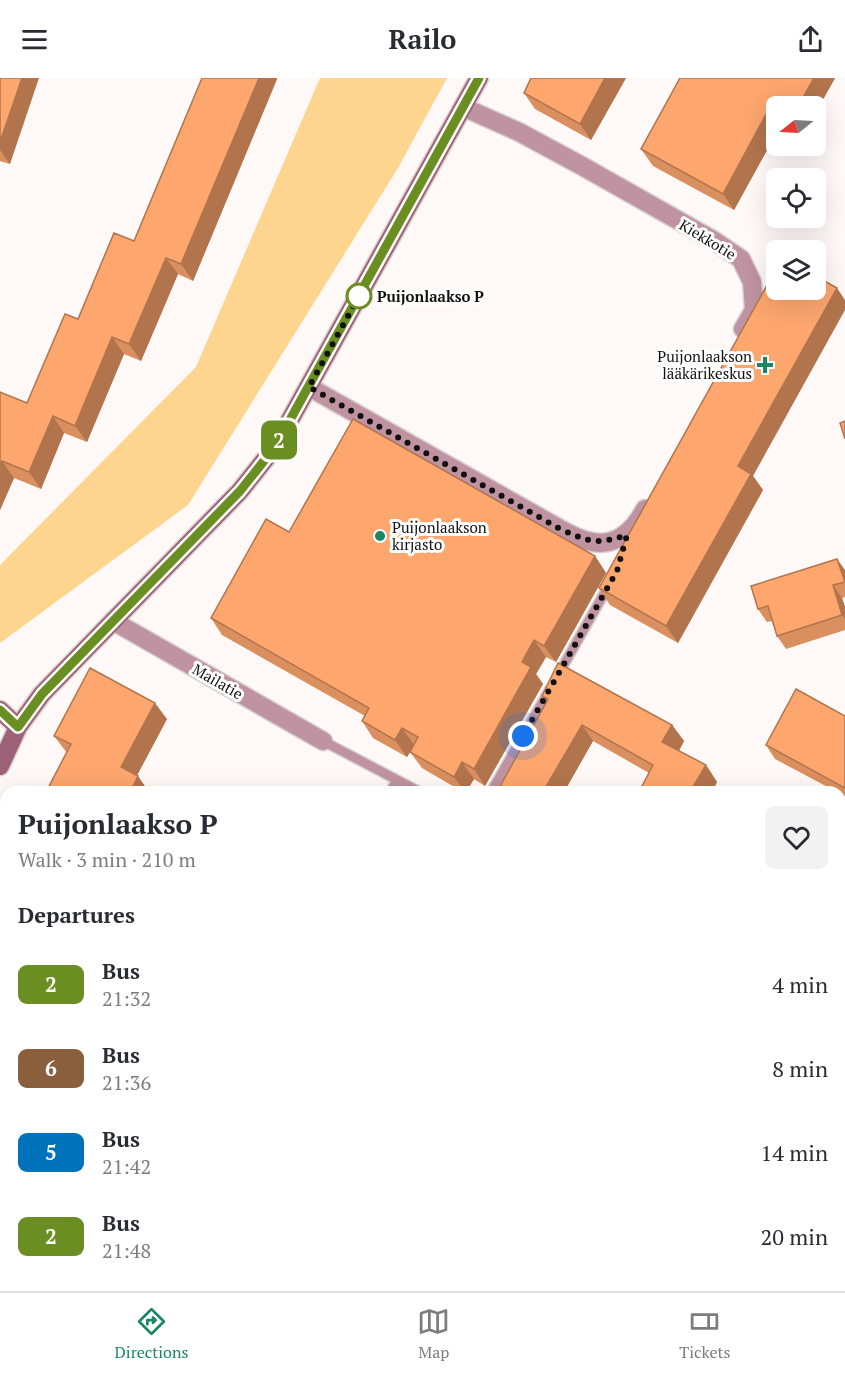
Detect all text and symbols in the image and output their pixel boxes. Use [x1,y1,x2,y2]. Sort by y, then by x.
text: Railo [389,21,456,57]
icon: menu [18,23,51,56]
icon: share [794,23,827,56]
north arrow [766,96,826,156]
map controls [766,96,826,300]
button: locate [766,168,826,228]
street label: Kiekkotie [676,214,740,264]
button: layers [766,240,826,300]
marker: Puijonlaakso P [346,283,372,309]
place label: Puijonlaakso P [377,286,484,306]
place label: Puijonlaakson lääkärikeskus [657,346,752,383]
marker: Puijonlaakson lääkärikeskus [756,356,774,374]
line badge: 2 [260,420,298,460]
text: 2 [273,426,285,454]
place label: Puijonlaakson kirjasto [392,517,487,554]
marker: Puijonlaakson kirjasto [373,529,387,543]
street label: Mailatie [189,659,247,703]
your location [508,721,538,751]
text: Puijonlaakso P [18,805,218,842]
button: heart [765,806,828,869]
text: Walk · 3 min · 210 m [18,846,196,873]
text: Departures [18,900,135,929]
text: Bus [102,956,140,985]
text: 2 [45,970,57,998]
text: 4 min [772,970,828,999]
text: 21:32 [102,985,151,1012]
text: Bus [102,1040,140,1069]
text: 6 [45,1054,57,1082]
text: 8 min [772,1054,828,1083]
text: 21:36 [102,1069,151,1096]
text: Bus [102,1124,140,1153]
text: 5 [45,1138,57,1166]
text: 14 min [761,1138,828,1167]
text: 21:42 [102,1153,151,1180]
text: Bus [102,1208,140,1237]
text: 2 [45,1222,57,1250]
text: 20 min [761,1222,828,1251]
text: 21:48 [102,1237,151,1264]
tab: Directions [115,1305,188,1363]
tab: Map [417,1305,450,1363]
tab: Tickets [679,1305,730,1363]

